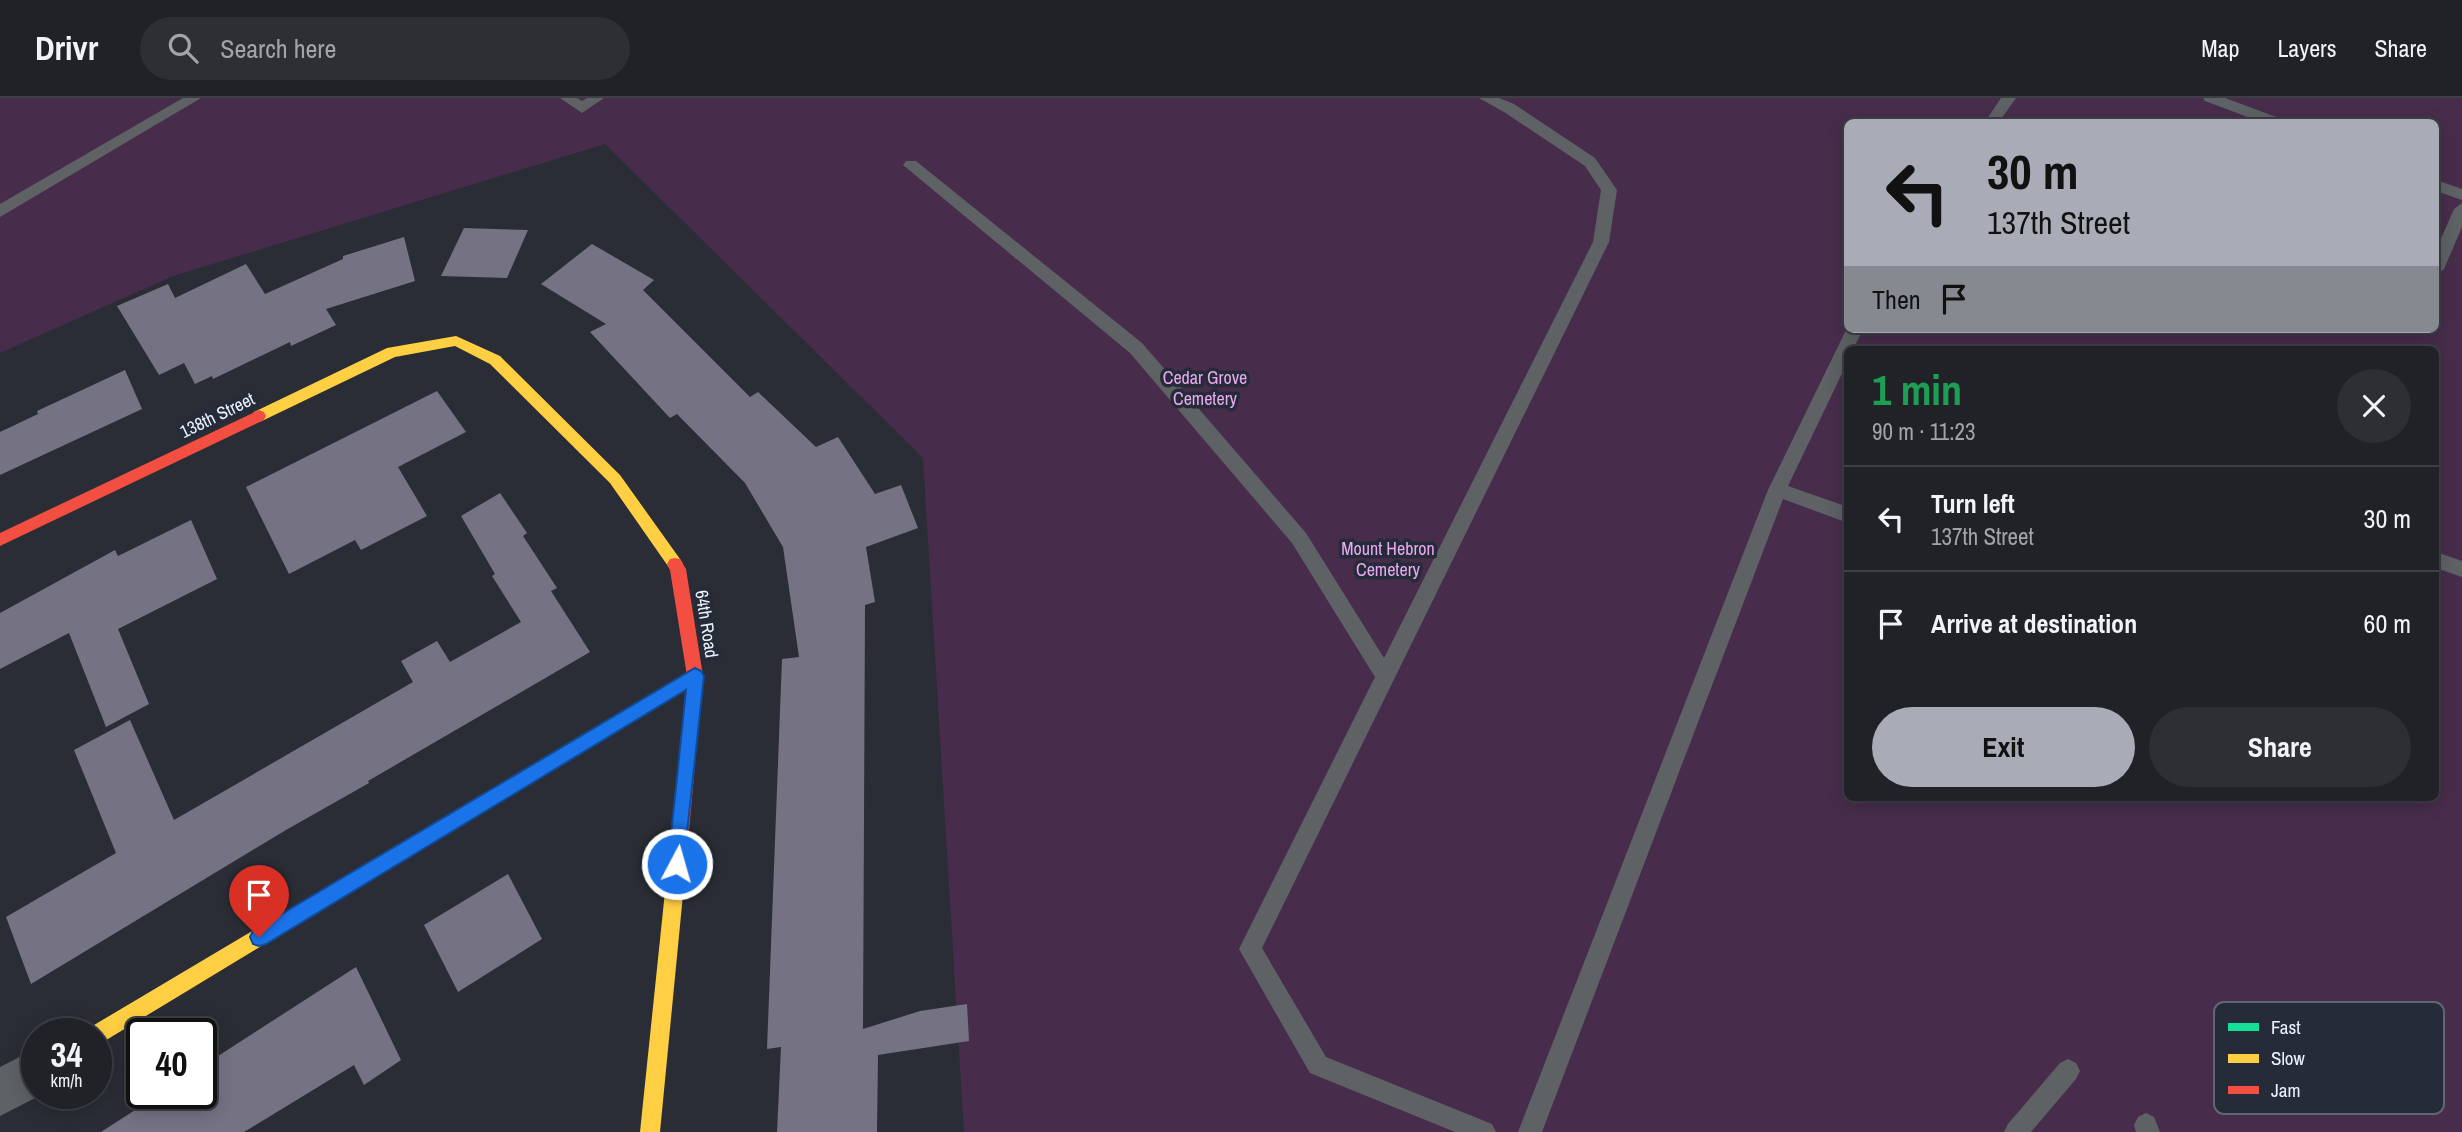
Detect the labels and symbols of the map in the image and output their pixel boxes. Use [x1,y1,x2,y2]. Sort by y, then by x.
park label: Cedar Grove Cemetery [1163,365,1247,411]
street label: 138th Street [175,386,259,444]
park label: Mount Hebron Cemetery [1341,536,1435,582]
street label: 64th Road [689,588,725,660]
position arrow [640,827,714,901]
pin [229,865,289,937]
legend [2214,1002,2444,1114]
text: Fast [2271,1014,2301,1040]
speed limit sign: 40 [126,1018,217,1109]
text: Slow [2271,1045,2306,1071]
text: Jam [2271,1077,2300,1103]

